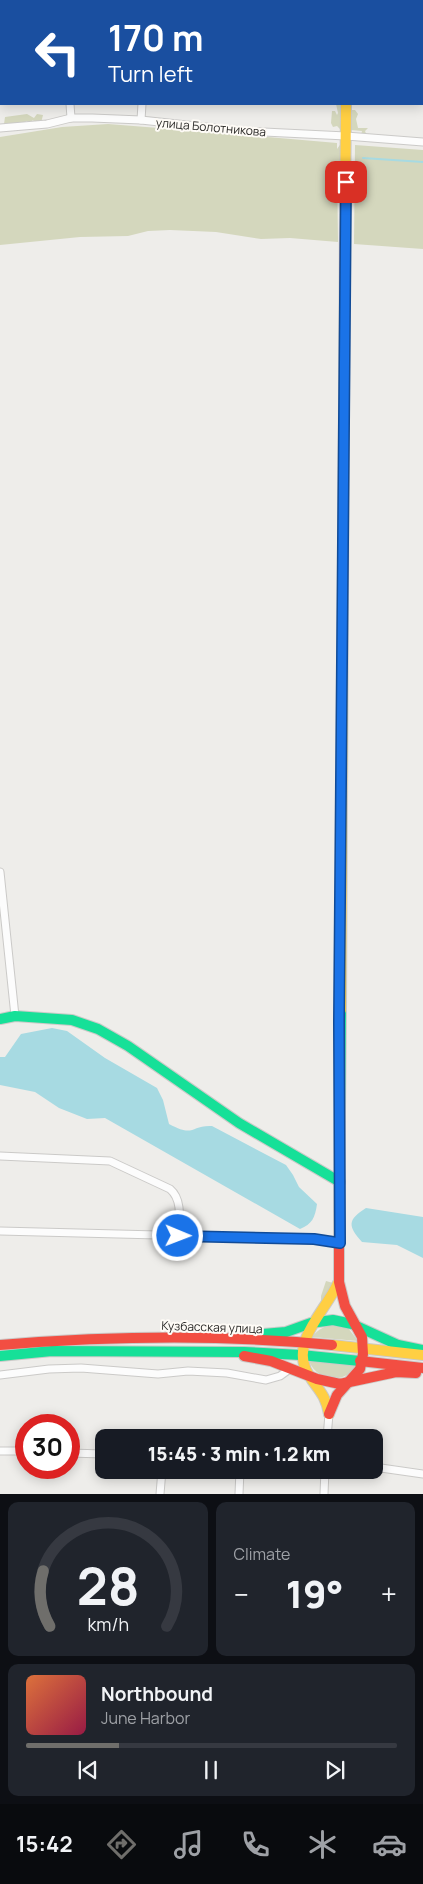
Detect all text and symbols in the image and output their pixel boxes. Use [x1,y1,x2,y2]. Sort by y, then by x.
text: 170 m [108,14,204,62]
icon: left [25,20,90,85]
text: Turn left [108,59,193,89]
street label: улица Болотникова [155,114,267,140]
pin [325,161,367,203]
icon: arrive [332,168,360,196]
position arrow [151,1209,203,1261]
street label: Кузбасская улица [161,1317,263,1337]
speed limit sign: 30 [15,1414,80,1479]
text: 15:45 · 3 min · 1.2 km [148,1441,330,1467]
text: Climate [234,1543,290,1565]
text: 28 [76,1550,139,1621]
text: 19° [286,1567,344,1619]
text: − [234,1575,249,1613]
text: + [381,1575,397,1613]
text: km/h [87,1612,129,1636]
text: Northbound [101,1681,213,1707]
text: June Harbor [101,1707,190,1729]
icon: previous [74,1756,102,1784]
icon: pause [197,1756,225,1784]
icon: next [321,1756,349,1784]
icon: directions [104,1827,139,1862]
icon: music [171,1827,206,1862]
icon: phone [238,1827,273,1862]
icon: climate [305,1827,340,1862]
icon: car [372,1827,407,1862]
text: 15:42 [16,1829,73,1859]

